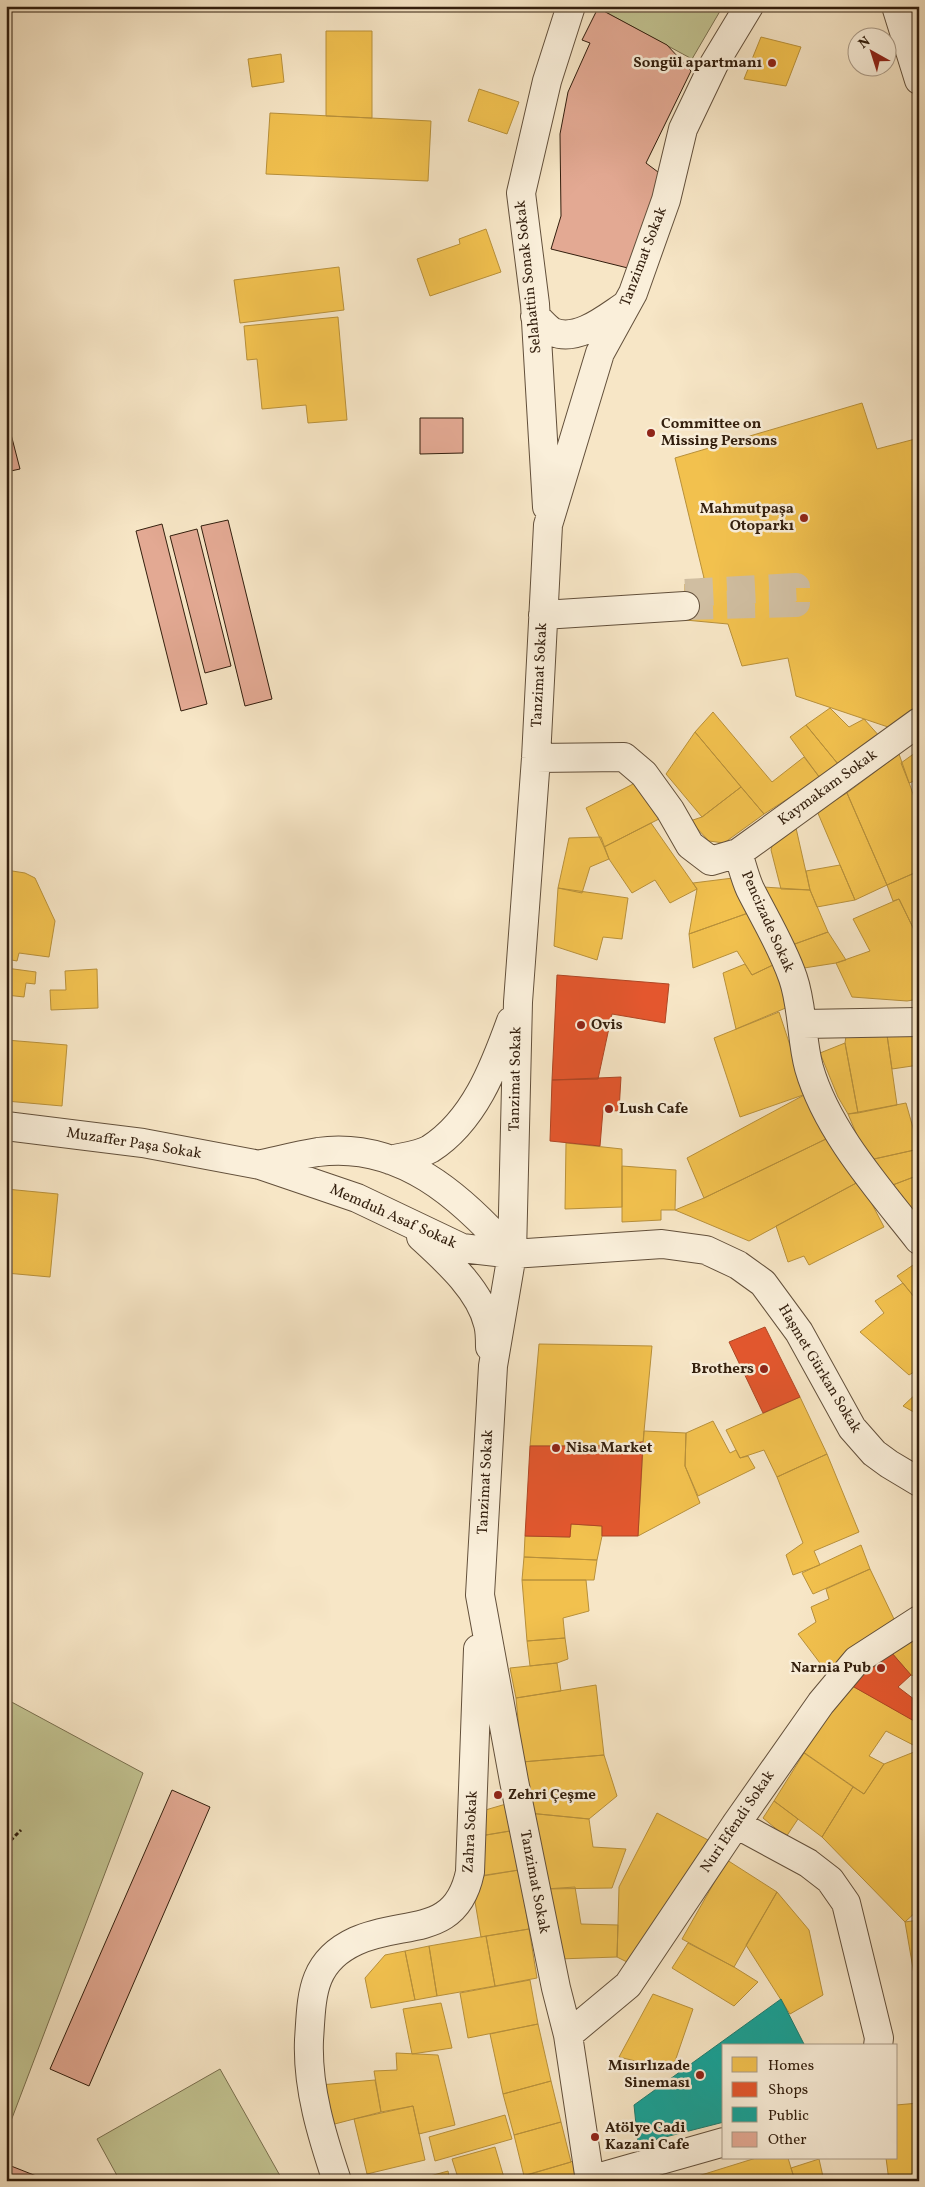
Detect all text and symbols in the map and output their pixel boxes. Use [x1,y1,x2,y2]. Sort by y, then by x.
north arrow [848,28,898,78]
text: N [855,32,875,54]
place label: Songül apartmanı [633,53,762,74]
marker: Songül apartmanı [766,57,778,69]
street label: Selahattin Sonak Sokak [510,199,548,355]
street label: Tanzimat Sokak [615,204,673,310]
place label: Committee on Missing Persons [661,414,777,452]
marker: Committee on Missing Persons [645,427,657,439]
place label: Mahmutpaşa Otoparkı [700,499,794,537]
marker: Mahmutpaşa Otoparkı [798,512,810,524]
street label: Tanzimat Sokak [527,622,553,728]
street label: Kaymakam Sokak [774,745,882,831]
street label: Pencizade Sokak [735,868,799,976]
place label: Ovis [591,1015,623,1036]
marker: Ovis [575,1019,587,1031]
street label: Tanzimat Sokak [505,1026,527,1132]
place label: Lush Cafe [619,1099,689,1120]
marker: Lush Cafe [603,1103,615,1115]
street label: Muzaffer Paşa Sokak [65,1123,203,1165]
street label: Memduh Asaf Sokak [326,1180,460,1254]
street label: Haşmet Gürkan Sokak [772,1301,866,1437]
place label: Brothers [691,1359,754,1380]
marker: Brothers [758,1363,770,1375]
street label: Tanzimat Sokak [473,1429,499,1535]
place label: Nisa Market [566,1438,653,1459]
marker: Nisa Market [550,1442,562,1454]
place label: Narnia Pub [791,1658,871,1679]
marker: Narnia Pub [875,1662,887,1674]
street label: Nuri Efendi Sokak [696,1767,780,1877]
place label: Zehri Çeşme [508,1785,596,1806]
marker: Zehri Çeşme [492,1789,504,1801]
street label: Zahra Sokak [458,1790,484,1874]
street label: Tanzimat Sokak [514,1828,554,1936]
legend [722,2044,898,2160]
place label: Mısırlızade Sineması [608,2056,690,2094]
text: Homes [768,2056,814,2077]
marker: Mısırlızade Sineması [694,2069,706,2081]
text: Shops [768,2080,808,2101]
text: Public [768,2106,809,2127]
place label: Atölye Cadi Kazani Cafe [605,2118,690,2156]
text: Other [768,2130,807,2151]
marker: Atölye Cadi Kazani Cafe [589,2131,601,2143]

